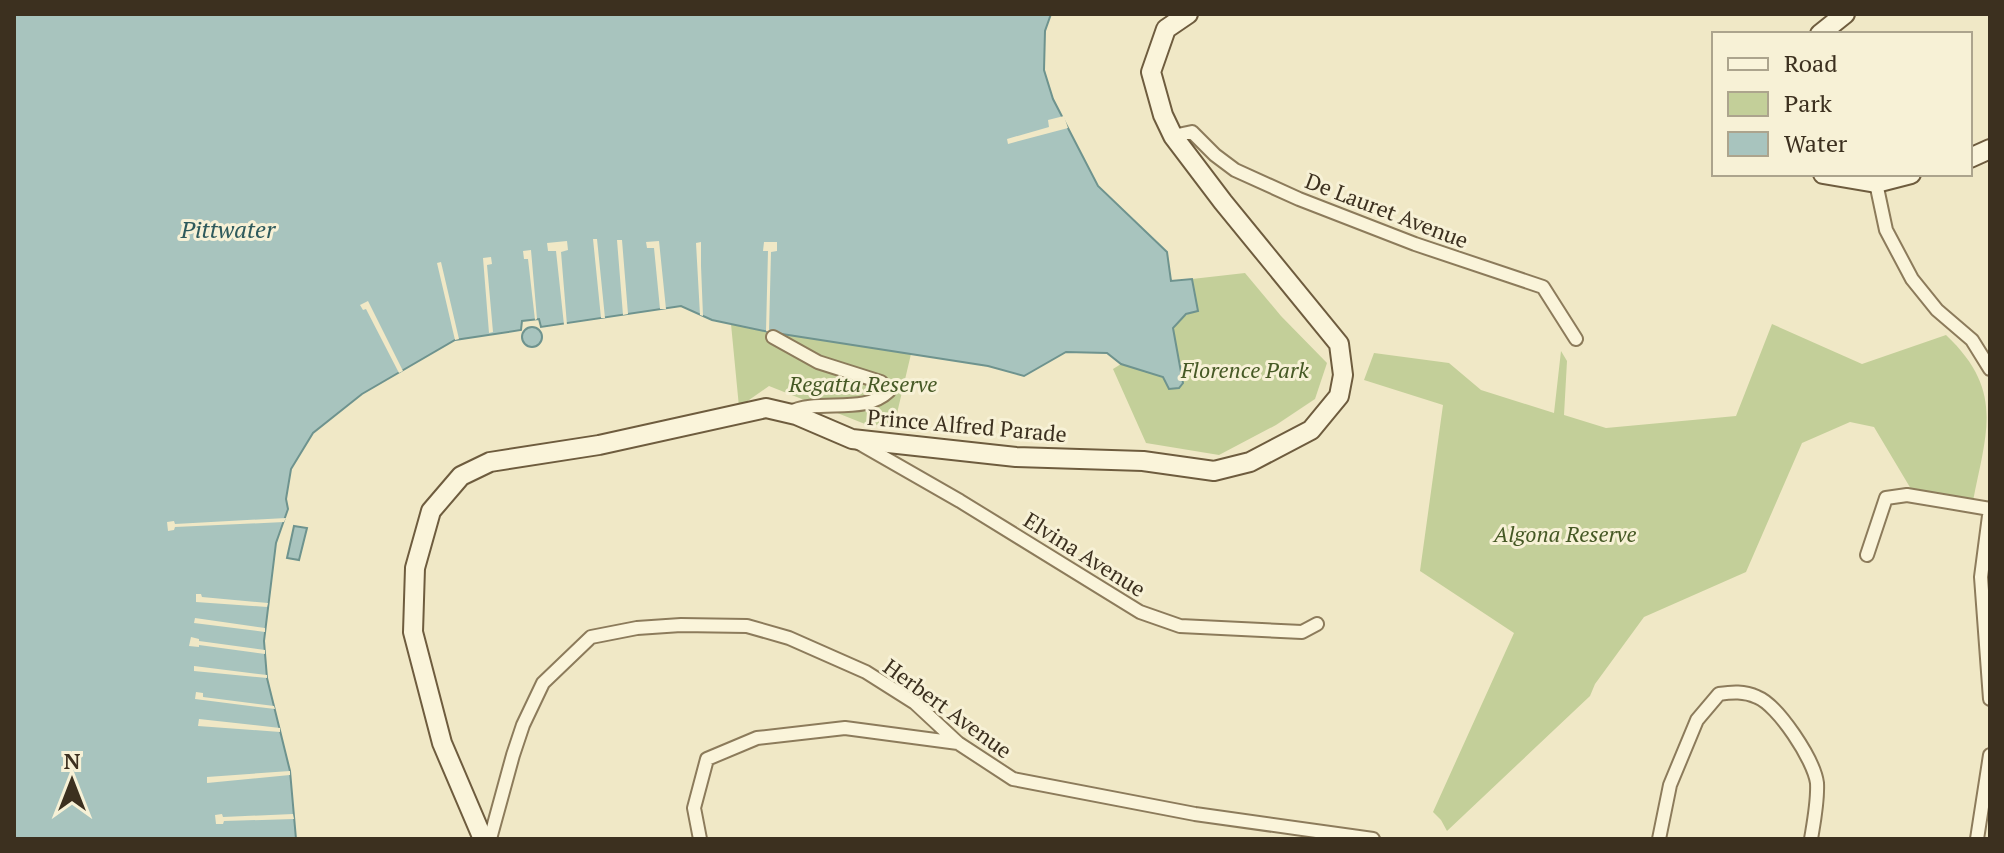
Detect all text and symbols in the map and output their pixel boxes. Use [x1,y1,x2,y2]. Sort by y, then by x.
legend [1712,32,1972,176]
text: Road [1784,47,1838,79]
text: Park [1784,87,1833,119]
text: Water [1784,127,1848,159]
street label: De Lauret Avenue [1301,166,1473,254]
water label: Pittwater [180,213,277,245]
park label: Florence Park [1180,355,1309,384]
park label: Regatta Reserve [788,369,937,398]
street label: Prince Alfred Parade [866,402,1068,448]
street label: Elvina Avenue [1019,505,1151,603]
park label: Algona Reserve [1492,519,1636,548]
street label: Herbert Avenue [878,652,1018,764]
north arrow [32,741,112,821]
text: N [64,746,81,775]

